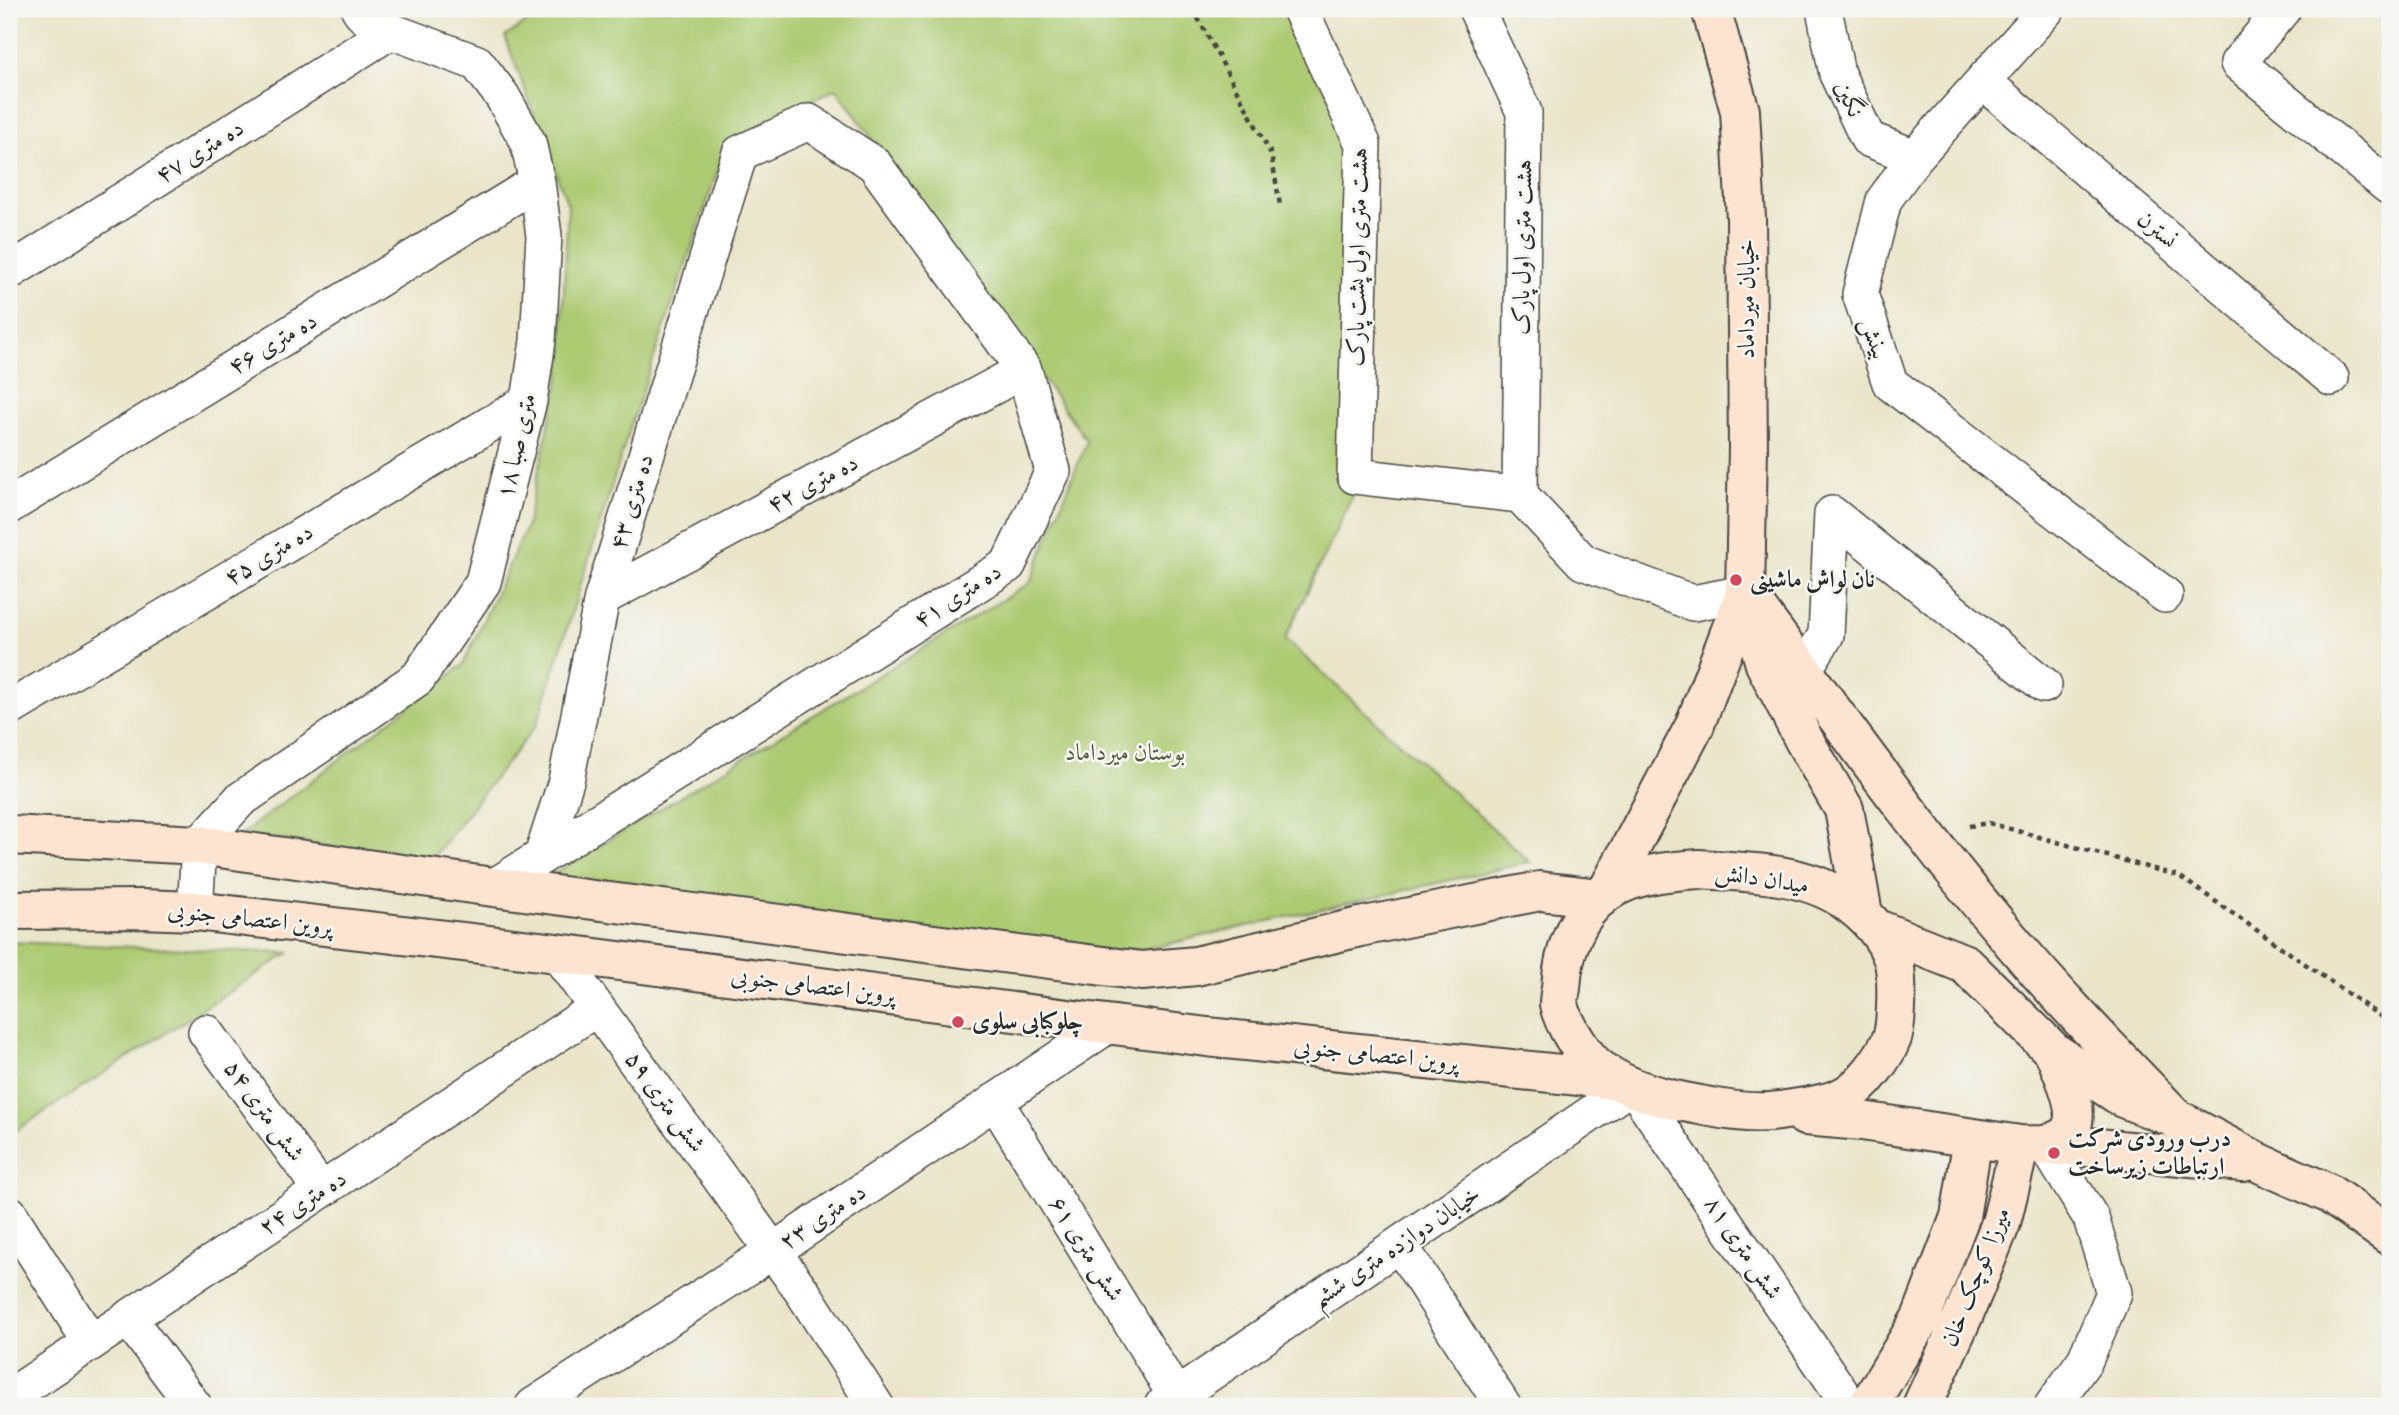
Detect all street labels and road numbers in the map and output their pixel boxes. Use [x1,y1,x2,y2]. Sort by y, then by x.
street label: نگین [1828,76,1871,122]
street label: ده متری ۴۷ [150,113,250,191]
street label: هشت متری اول پشت پارک [1341,147,1376,367]
street label: هشت متری اول پارک [1506,159,1541,335]
street label: نسترن [2131,204,2183,256]
street label: خیابان میرداماد [1732,239,1762,359]
street label: ده متری ۴۶ [223,306,323,382]
street label: بینش [1853,313,1895,363]
street label: متری صبا ۱۸ [490,391,544,501]
street label: ده متری ۴۲ [762,448,864,520]
street label: ده متری ۴۳ [603,451,661,553]
street label: ده متری ۴۵ [219,517,319,593]
street label: ده متری ۴۱ [909,557,1007,635]
street label: میدان دانش [1713,857,1811,901]
street label: پروین اعتصامی جنوبی [166,895,337,944]
street label: پروین اعتصامی جنوبی [729,961,900,1012]
street label: پروین اعتصامی جنوبی [1292,1031,1463,1080]
street label: شش متری ۵۹ [618,1045,712,1159]
street label: شش متری ۵۴ [217,1054,311,1168]
street label: ده متری ۲۴ [254,1164,352,1242]
street label: ده متری ۲۳ [774,1177,872,1257]
street label: خیابان دوازده متری ششم [1306,1179,1491,1321]
street label: شش متری ۶۱ [1042,1191,1130,1307]
street label: شش متری ۸۱ [1697,1191,1789,1305]
street label: میرزا کوچک خان [1934,1203,2018,1351]

